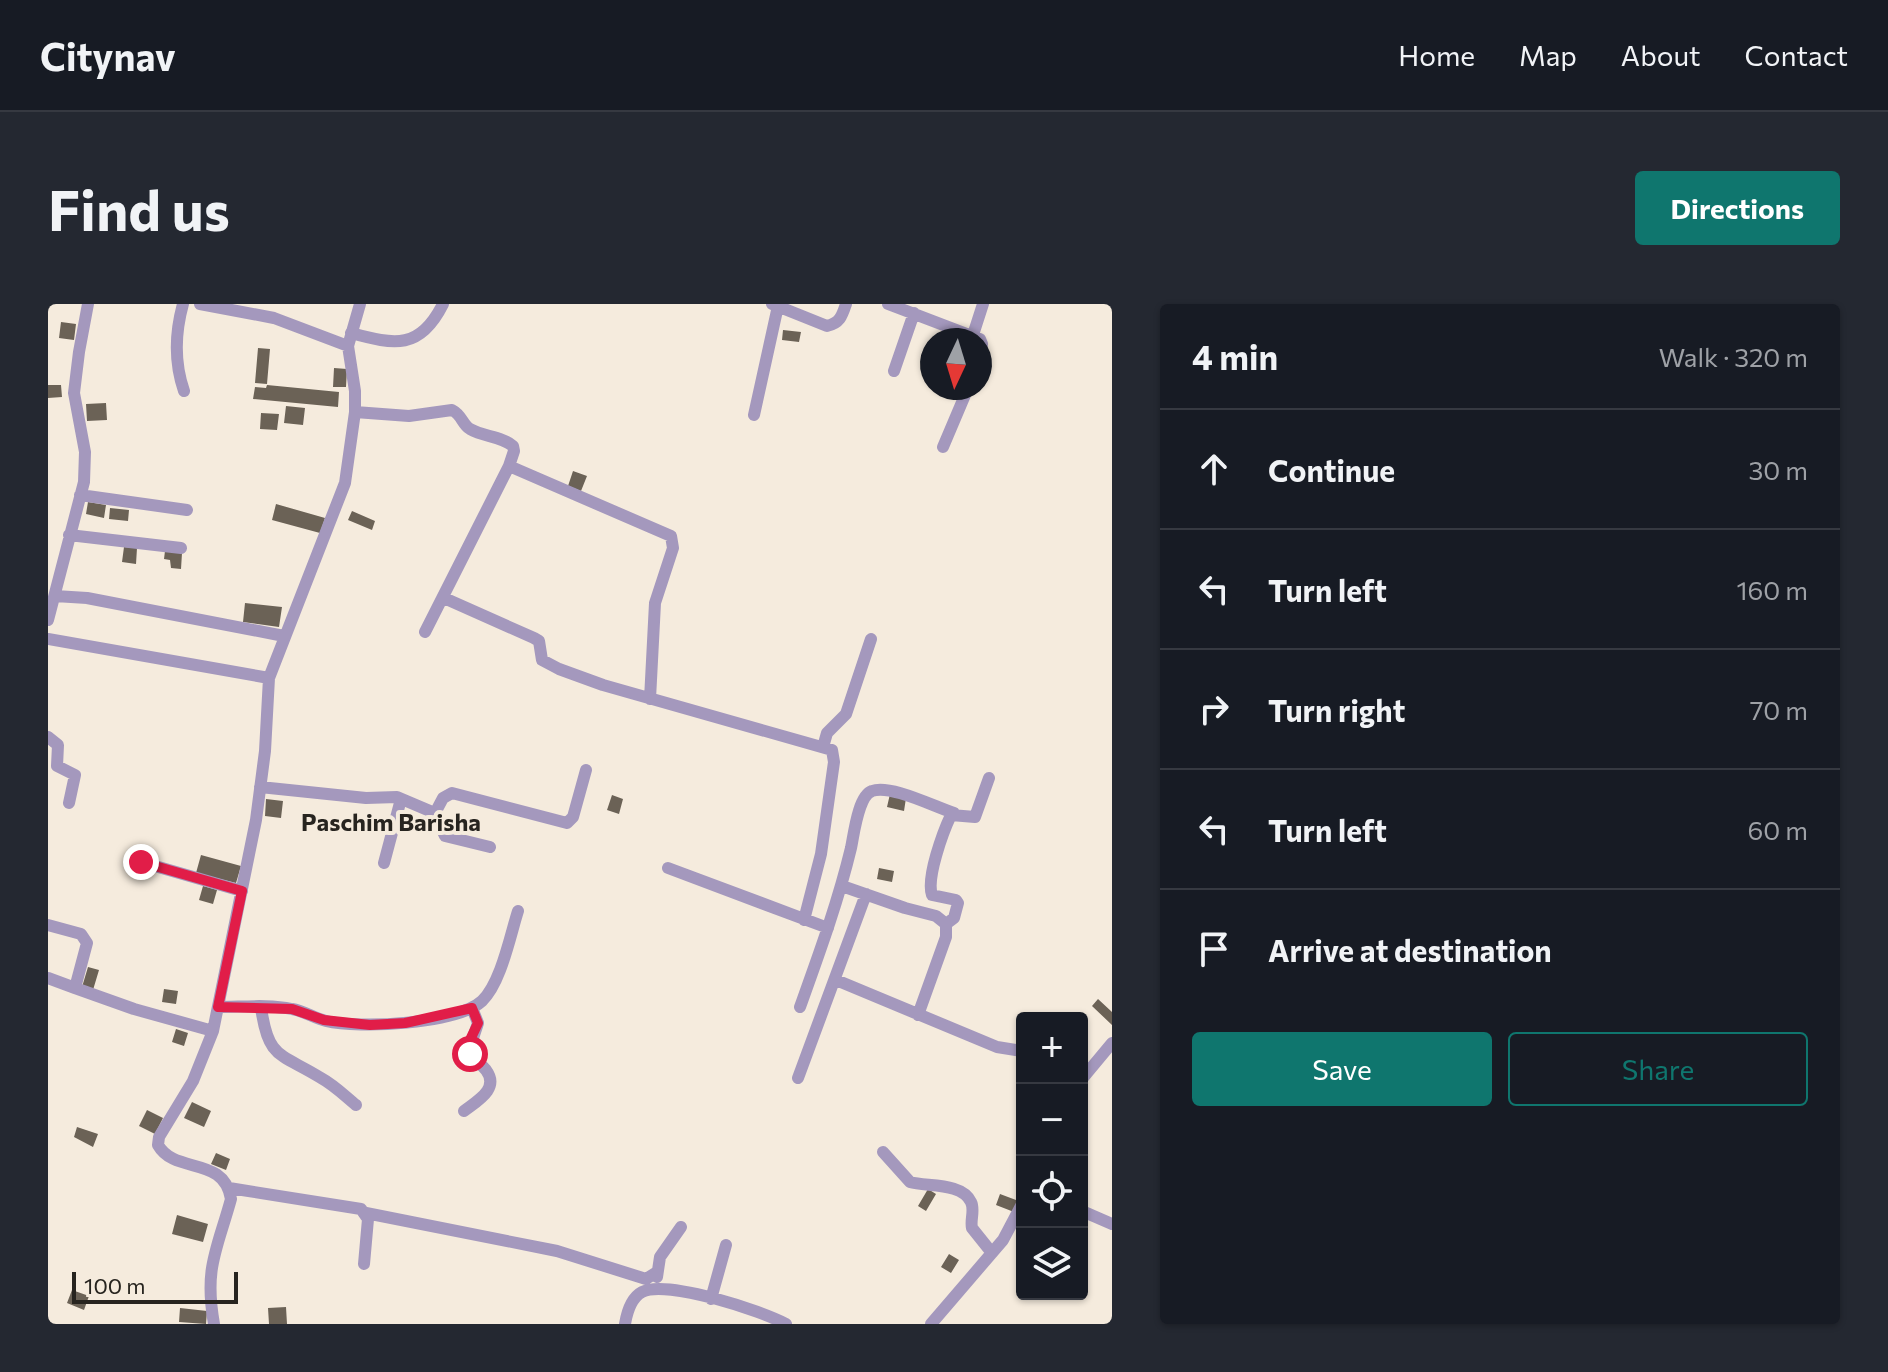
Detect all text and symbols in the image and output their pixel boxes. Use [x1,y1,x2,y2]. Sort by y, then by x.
text: Citynav [40,32,176,79]
text: Home [1398,38,1475,72]
text: Map [1519,38,1577,72]
text: About [1621,38,1701,72]
text: Contact [1745,38,1848,72]
button: Directions [1635,171,1840,245]
text: Find us [48,174,230,243]
north arrow [920,328,992,400]
text: 4 min [1192,335,1278,377]
text: Walk · 320 m [1659,341,1808,372]
icon: ahead [1192,447,1236,491]
text: Continue [1268,451,1395,488]
text: 30 m [1749,454,1808,485]
icon: left [1192,567,1236,611]
text: Turn left [1268,571,1387,608]
text: 160 m [1736,574,1808,605]
icon: right [1192,687,1236,731]
text: Turn right [1268,691,1405,728]
text: 70 m [1750,694,1808,725]
district label: Paschim Barisha [301,807,481,836]
icon: left [1192,807,1236,851]
text: Turn left [1268,811,1387,848]
text: 60 m [1748,814,1808,845]
route end [123,844,159,880]
icon: arrive [1192,927,1236,971]
text: Arrive at destination [1268,931,1552,968]
map controls [1016,1012,1088,1300]
button: + [1016,1012,1088,1084]
button: Save [1192,1032,1492,1106]
button: Share [1508,1032,1808,1106]
route start [452,1036,488,1072]
button: − [1016,1084,1088,1156]
button: locate [1016,1156,1088,1228]
button: layers [1016,1228,1088,1300]
scale bar [72,1268,238,1304]
text: 100 m [84,1272,146,1299]

